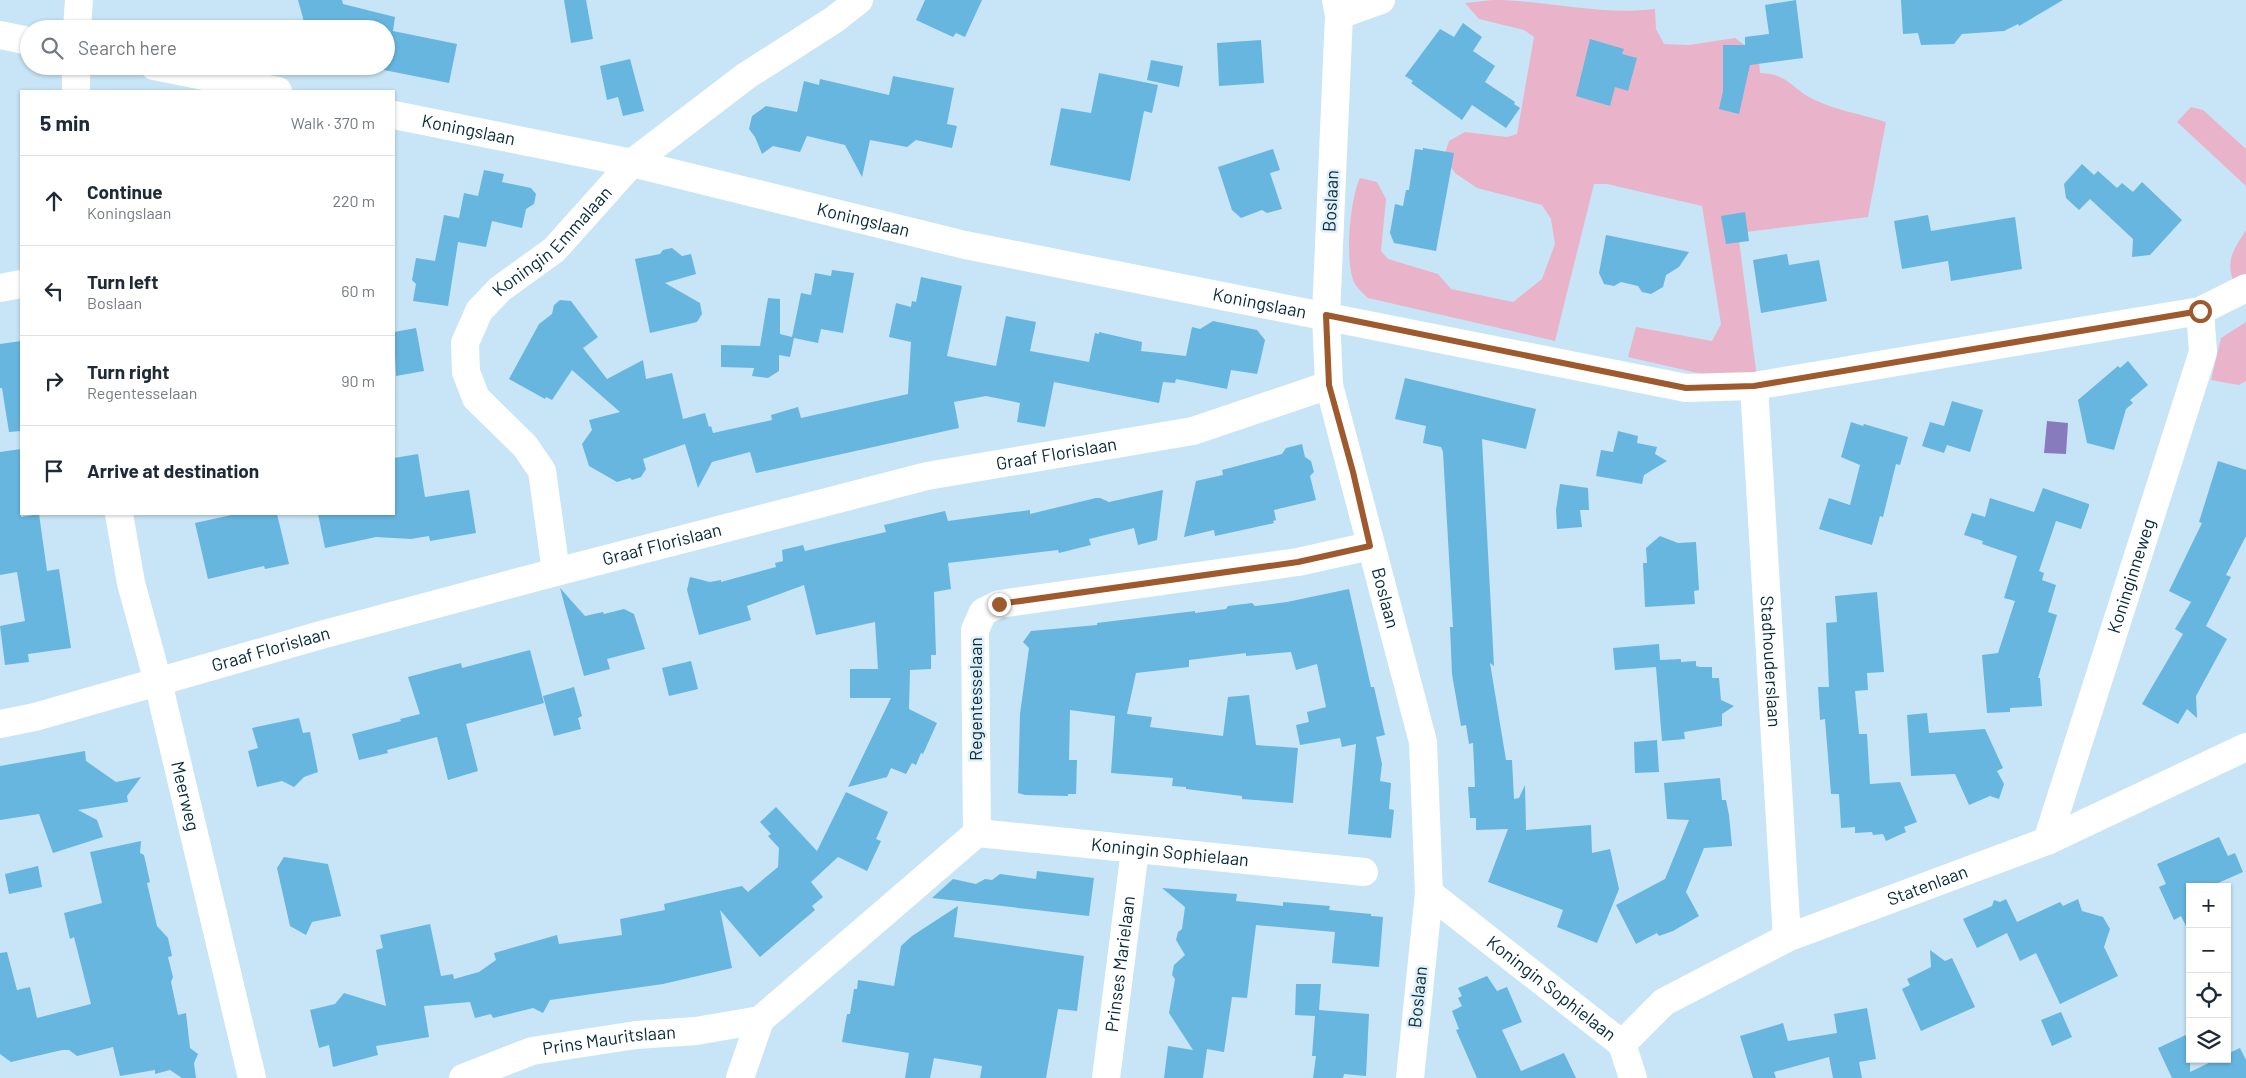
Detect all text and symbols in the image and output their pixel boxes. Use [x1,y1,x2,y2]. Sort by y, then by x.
search box [20,20,395,75]
icon: search [38,34,66,62]
text: Search here [78,36,177,59]
street label: Koningslaan [420,109,517,149]
text: 5 min [40,110,90,135]
text: Walk · 370 m [291,113,375,132]
street label: Boslaan [1317,169,1343,232]
text: Continue [87,180,163,203]
street label: Koningin Emmalaan [487,181,616,300]
icon: ahead [40,187,68,215]
text: 220 m [332,191,375,210]
street label: Koningslaan [815,197,912,241]
text: Koningslaan [87,203,171,222]
text: Turn left [87,270,158,293]
icon: left [40,277,68,305]
text: 60 m [341,281,375,300]
street label: Koningslaan [1211,282,1308,322]
text: Boslaan [87,293,142,312]
route start [2189,300,2212,323]
text: Turn right [87,360,169,383]
icon: right [40,367,68,395]
text: 90 m [341,371,375,390]
text: Regentesselaan [87,383,197,402]
street label: Graaf Florislaan [994,432,1118,474]
icon: arrive [40,457,68,485]
text: Arrive at destination [87,459,259,482]
street label: Koninginneweg [2102,516,2159,636]
street label: Graaf Florislaan [600,518,724,570]
street label: Boslaan [1368,565,1405,631]
route end [988,593,1011,616]
street label: Stadhouderslaan [1757,595,1786,728]
street label: Graaf Florislaan [209,621,332,676]
street label: Regentesselaan [964,637,986,761]
street label: Meerweg [167,759,205,833]
street label: Koningin Sophielaan [1090,833,1250,870]
street label: Statenlaan [1884,860,1970,910]
map controls [2186,883,2231,1063]
button: + [2186,883,2231,928]
street label: Prinses Marielaan [1100,894,1139,1033]
button: − [2186,928,2231,973]
street label: Koningin Sophielaan [1482,930,1621,1045]
street label: Boslaan [1403,965,1431,1029]
button: locate [2186,973,2231,1018]
button: layers [2186,1018,2231,1063]
street label: Prins Mauritslaan [541,1020,676,1059]

